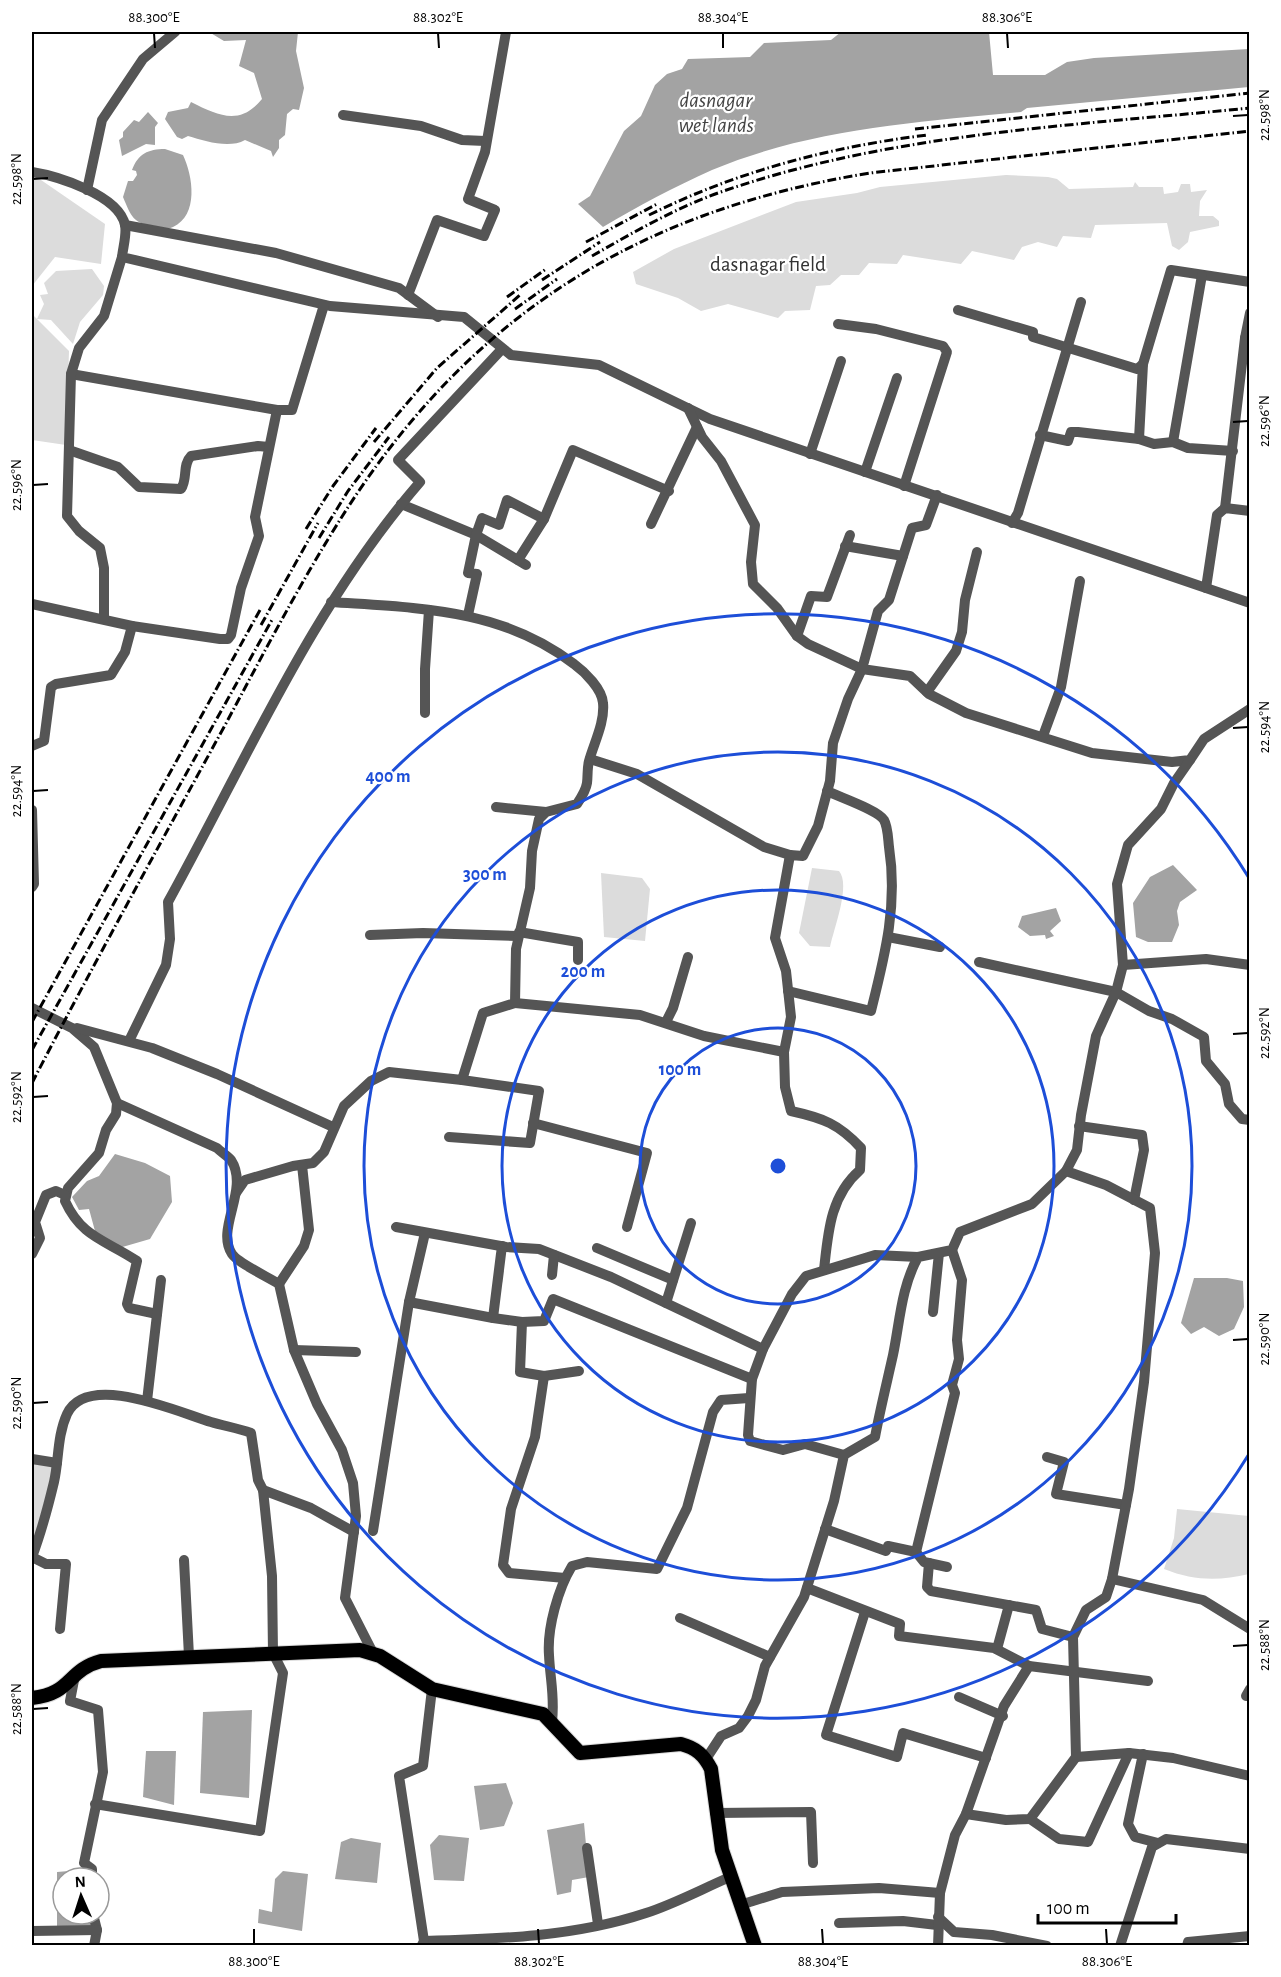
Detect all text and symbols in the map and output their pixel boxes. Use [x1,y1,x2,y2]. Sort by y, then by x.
text: 88.300°E [128,10,180,25]
text: 88.302°E [413,10,463,25]
text: 88.304°E [698,10,748,25]
text: 88.306°E [982,10,1032,25]
water label: dasnagar wet lands [678,89,754,136]
text: 22.598°N [1257,89,1272,141]
text: 22.598°N [9,153,24,205]
park label: dasnagar field [710,254,826,275]
text: 22.596°N [1257,395,1272,447]
text: 22.596°N [9,459,24,511]
text: 22.594°N [1257,701,1272,753]
text: 22.594°N [9,765,24,817]
text: 400 m [365,768,411,786]
text: 300 m [463,866,507,884]
text: 200 m [561,963,605,981]
text: 22.592°N [1257,1007,1272,1059]
text: 100 m [659,1061,701,1079]
text: 22.592°N [9,1071,24,1123]
centre of rings [768,1156,788,1176]
text: 22.590°N [1257,1313,1272,1365]
text: 22.590°N [9,1377,24,1429]
text: 22.588°N [1257,1619,1272,1671]
text: 22.588°N [9,1683,24,1735]
north arrow [51,1866,111,1926]
text: N [74,1874,86,1890]
scale bar [1038,1887,1176,1925]
text: 100 m [1047,1900,1090,1918]
text: 88.300°E [228,1954,280,1969]
text: 88.302°E [514,1954,564,1969]
text: 88.304°E [798,1954,848,1969]
text: 88.306°E [1082,1954,1132,1969]

